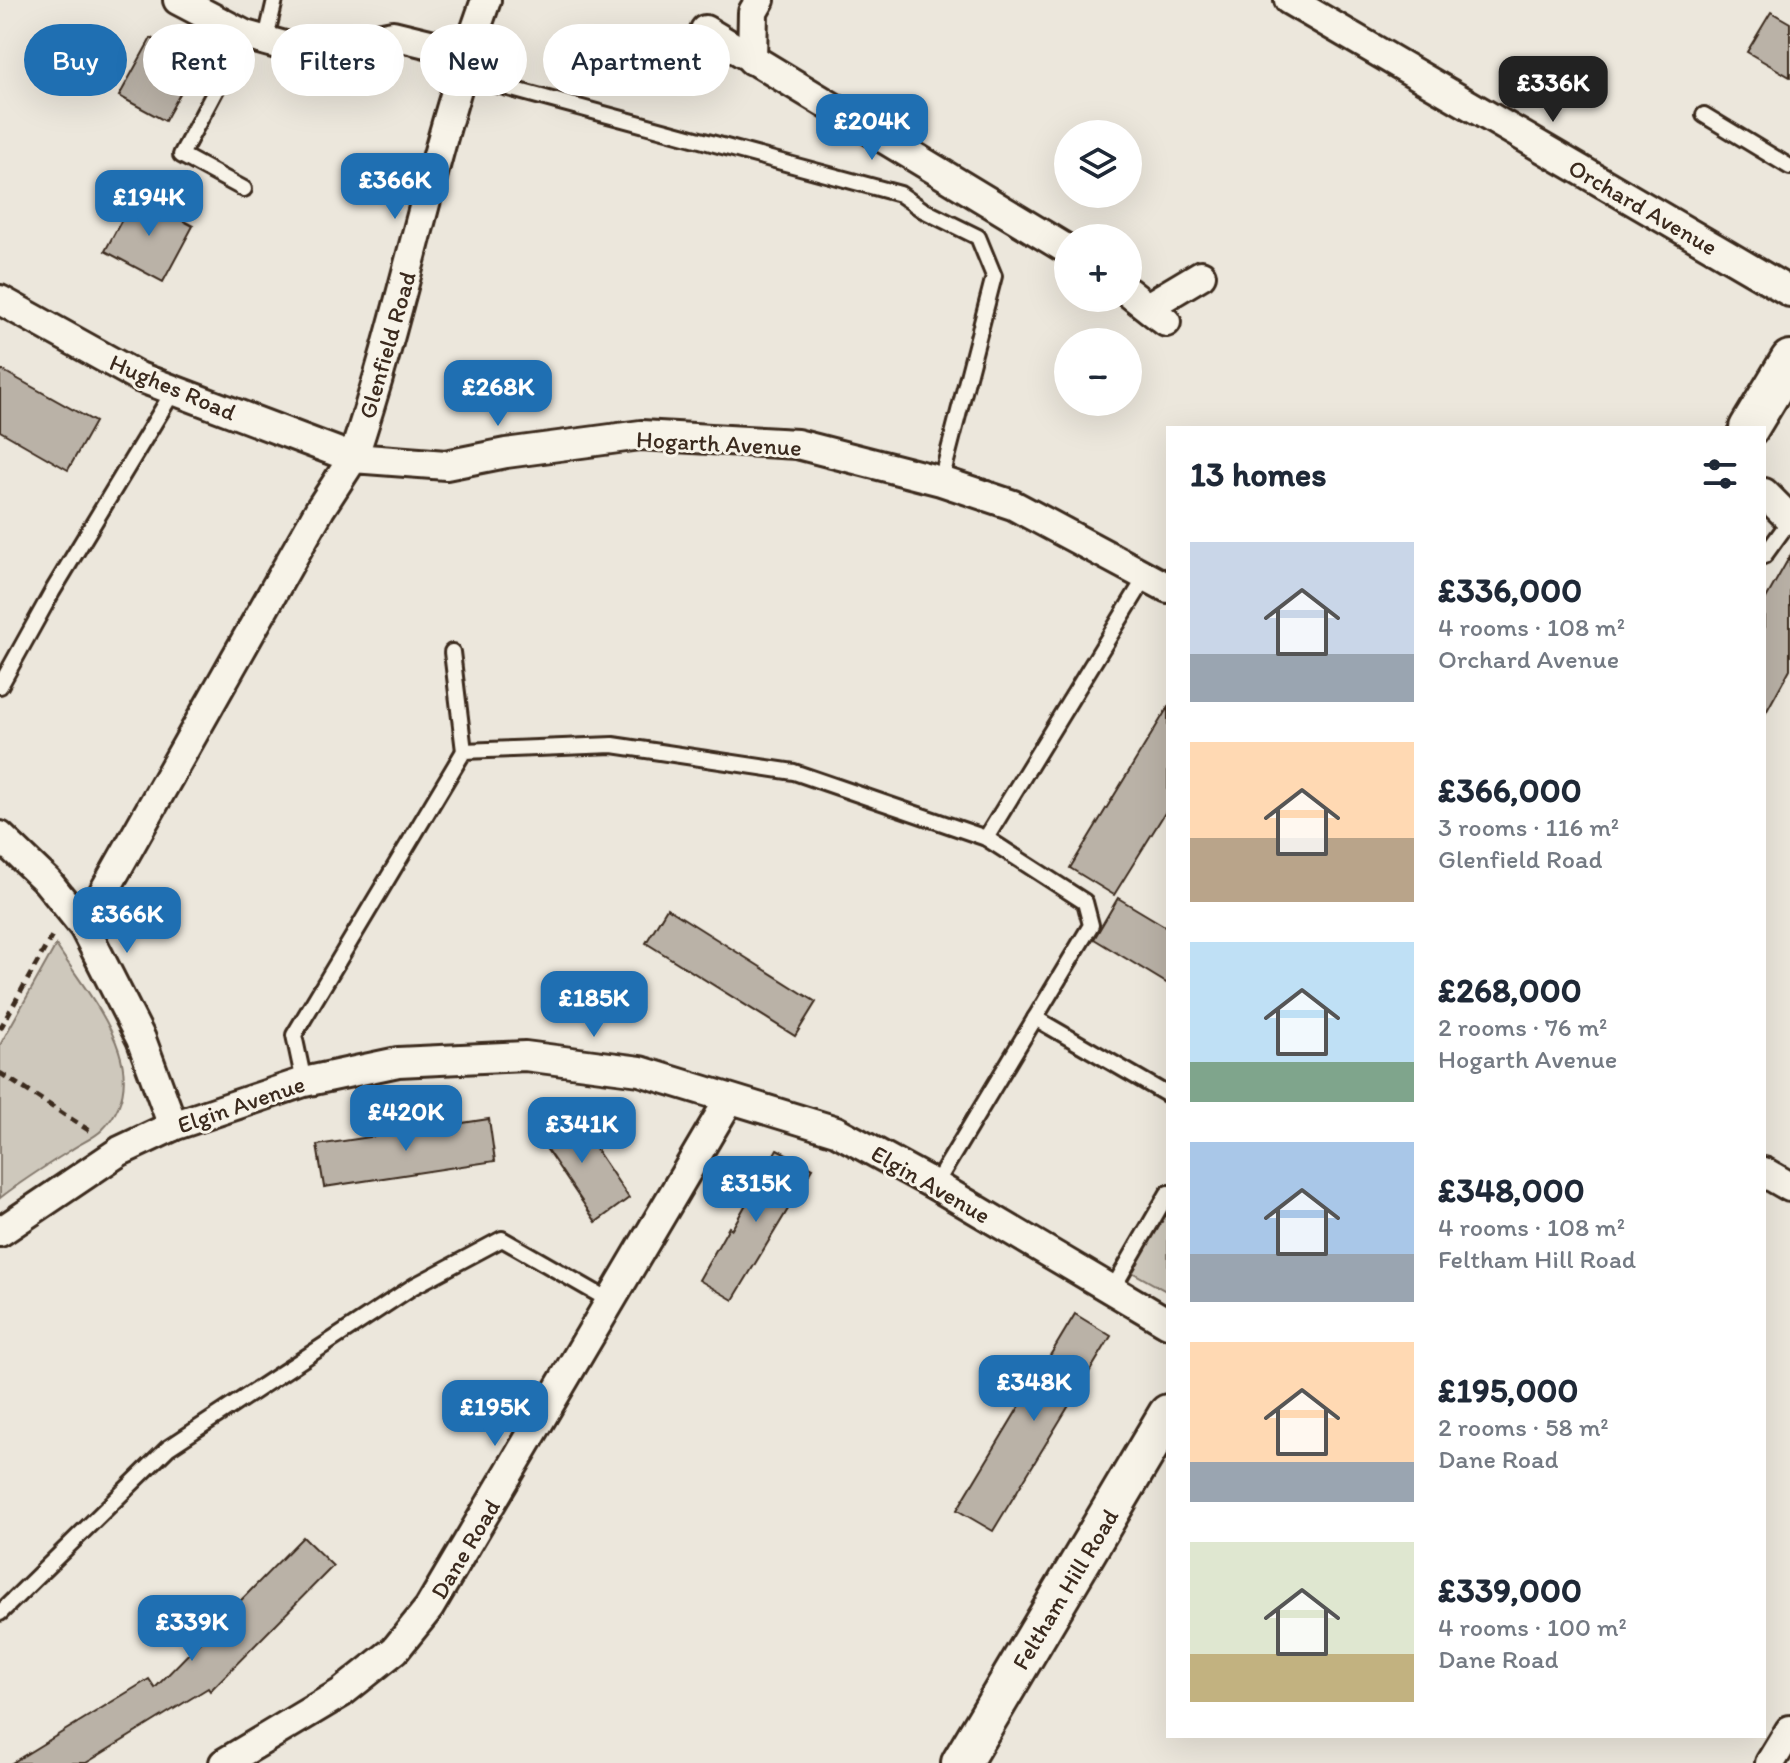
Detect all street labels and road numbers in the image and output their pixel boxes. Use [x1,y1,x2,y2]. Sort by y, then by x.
street label: Orchard Avenue [1563,153,1723,261]
street label: Glenfield Road [352,268,422,422]
street label: Hughes Road [105,347,241,427]
street label: Hogarth Avenue [636,424,802,462]
street label: Elgin Avenue [173,1069,309,1139]
street label: Elgin Avenue [866,1138,996,1230]
street label: Dane Road [424,1494,506,1604]
street label: Feltham Hill Road [1005,1503,1125,1675]

